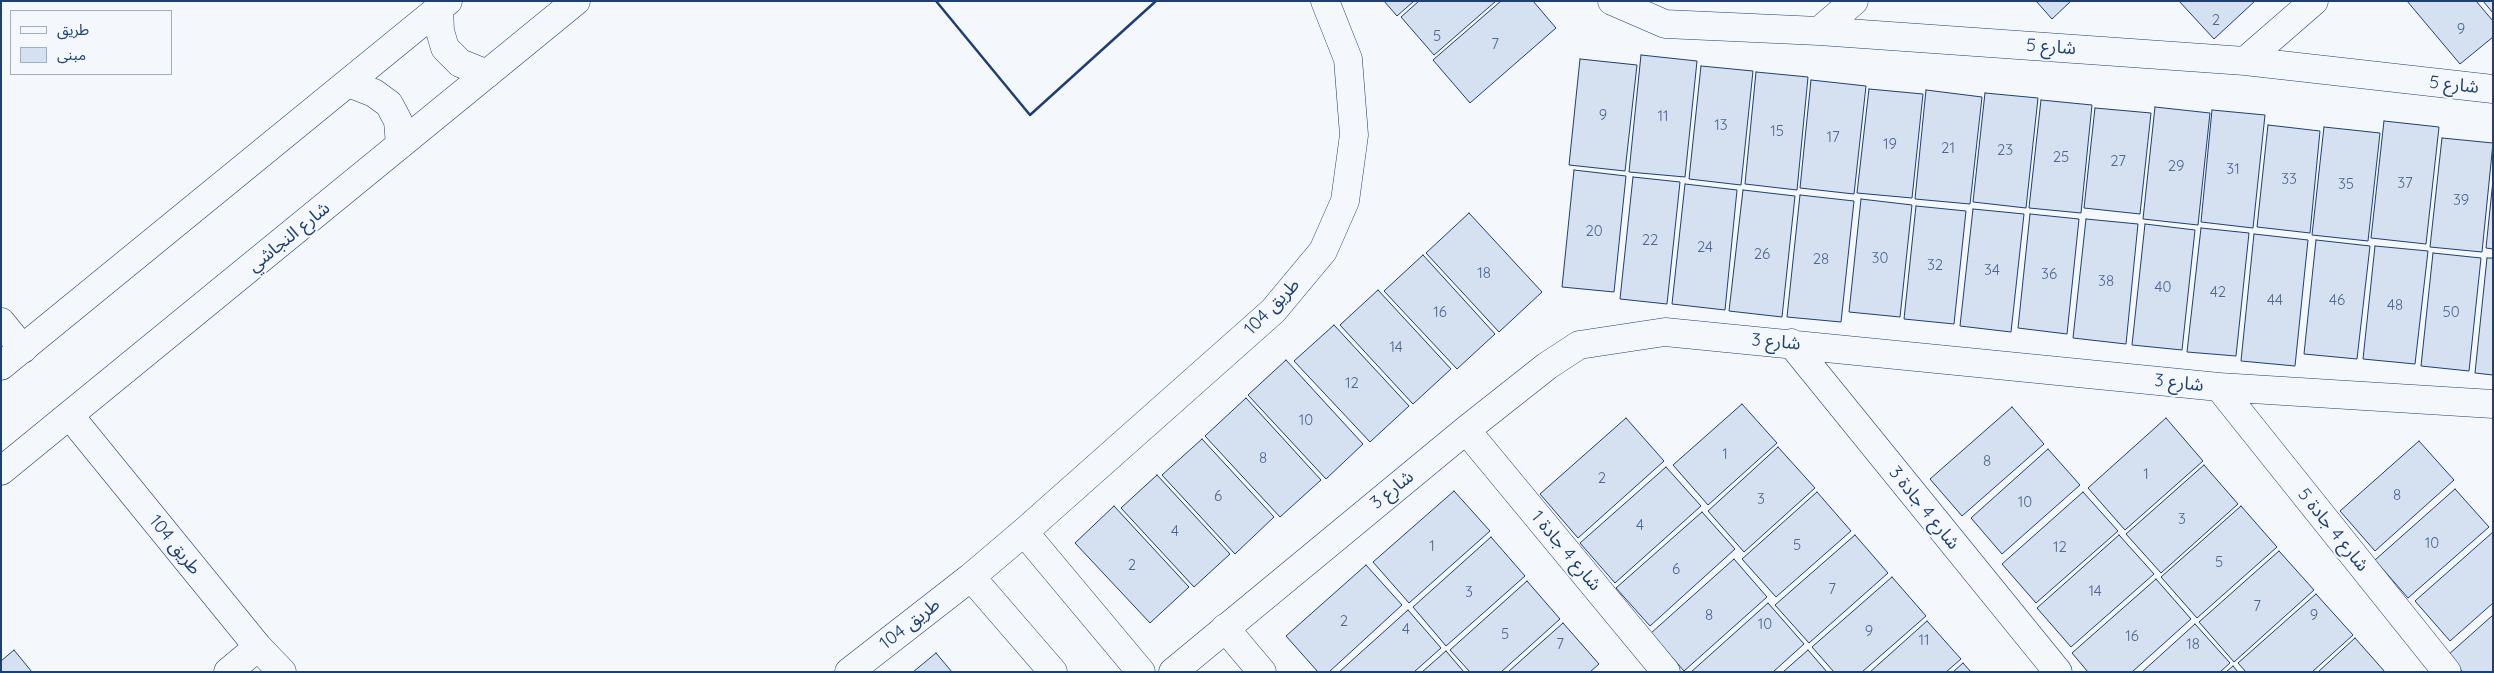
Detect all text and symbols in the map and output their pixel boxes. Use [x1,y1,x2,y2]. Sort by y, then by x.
legend [10,10,172,75]
house number: 2 [2212,11,2220,29]
text: طريق [57,20,89,39]
house number: 9 [2457,20,2465,38]
house number: 5 [1433,27,1441,45]
street label: شارع 5 [2025,34,2077,60]
house number: 7 [1491,35,1499,53]
text: مبنى [57,45,86,64]
street label: شارع 5 [2428,72,2480,98]
house number: 9 [1599,106,1607,124]
house number: 11 [1657,107,1669,125]
house number: 13 [1714,116,1728,134]
house number: 15 [1770,122,1784,140]
house number: 17 [1826,128,1840,146]
house number: 19 [1883,135,1897,153]
house number: 21 [1941,139,1955,157]
house number: 23 [1997,141,2013,159]
house number: 25 [2053,148,2069,166]
house number: 27 [2110,152,2126,170]
house number: 29 [2168,157,2184,175]
house number: 31 [2226,160,2240,178]
house number: 33 [2281,170,2297,188]
house number: 37 [2397,174,2413,192]
house number: 35 [2338,175,2354,193]
house number: 39 [2453,191,2469,209]
street label: شارع النجاشي [244,197,334,277]
house number: 20 [1585,222,1603,240]
house number: 22 [1642,231,1658,249]
house number: 24 [1697,238,1713,256]
house number: 26 [1754,245,1770,263]
house number: 30 [1872,249,1888,267]
house number: 28 [1813,250,1829,268]
house number: 32 [1927,256,1943,274]
house number: 34 [1984,261,2000,279]
house number: 18 [1477,264,1491,282]
house number: 36 [2041,265,2057,283]
house number: 38 [2098,272,2114,290]
street label: طريق 104 [1240,274,1304,340]
house number: 40 [2155,278,2171,296]
house number: 42 [2210,283,2226,301]
house number: 44 [2267,291,2283,309]
house number: 46 [2329,291,2345,309]
house number: 48 [2387,296,2403,314]
house number: 16 [1433,303,1447,321]
house number: 50 [2442,303,2460,321]
street label: شارع 3 [1750,329,1802,355]
house number: 14 [1389,338,1403,356]
street label: شارع 3 [2153,370,2205,396]
house number: 12 [1345,374,1359,392]
house number: 10 [1299,411,1313,429]
house number: 1 [1722,445,1728,463]
house number: 8 [1259,449,1267,467]
house number: 8 [1983,452,1991,470]
street label: شارع 4 جادة 3 [1884,462,1964,554]
house number: 1 [2143,465,2149,483]
street label: شارع 3 [1366,466,1418,514]
house number: 2 [1598,469,1606,487]
street label: شارع 4 جادة 5 [2293,484,2373,576]
house number: 8 [2393,486,2401,504]
house number: 6 [1214,487,1222,505]
house number: 3 [1757,490,1765,508]
house number: 10 [2018,493,2032,511]
street label: شارع 4 جادة 1 [1526,507,1606,595]
house number: 3 [2178,510,2186,528]
street label: طريق 104 [144,511,206,579]
house number: 4 [1636,516,1644,534]
house number: 4 [1171,522,1179,540]
house number: 10 [2425,534,2439,552]
house number: 5 [1793,536,1801,554]
house number: 1 [1429,537,1435,555]
house number: 12 [2053,538,2067,556]
house number: 5 [2215,553,2223,571]
house number: 2 [1128,556,1136,574]
house number: 6 [1672,560,1680,578]
house number: 7 [1828,580,1836,598]
house number: 14 [2088,582,2102,600]
house number: 3 [1465,583,1473,601]
street label: طريق 104 [876,594,944,654]
house number: 7 [2253,597,2261,615]
house number: 8 [1705,606,1713,624]
house number: 9 [2310,606,2318,624]
house number: 2 [1340,612,1348,630]
house number: 10 [1758,615,1772,633]
house number: 4 [1402,620,1410,638]
house number: 9 [1865,622,1873,640]
house number: 5 [1501,625,1509,643]
house number: 16 [2125,627,2139,645]
house number: 11 [1918,631,1930,649]
house number: 7 [1556,635,1564,653]
house number: 18 [2186,635,2200,653]

